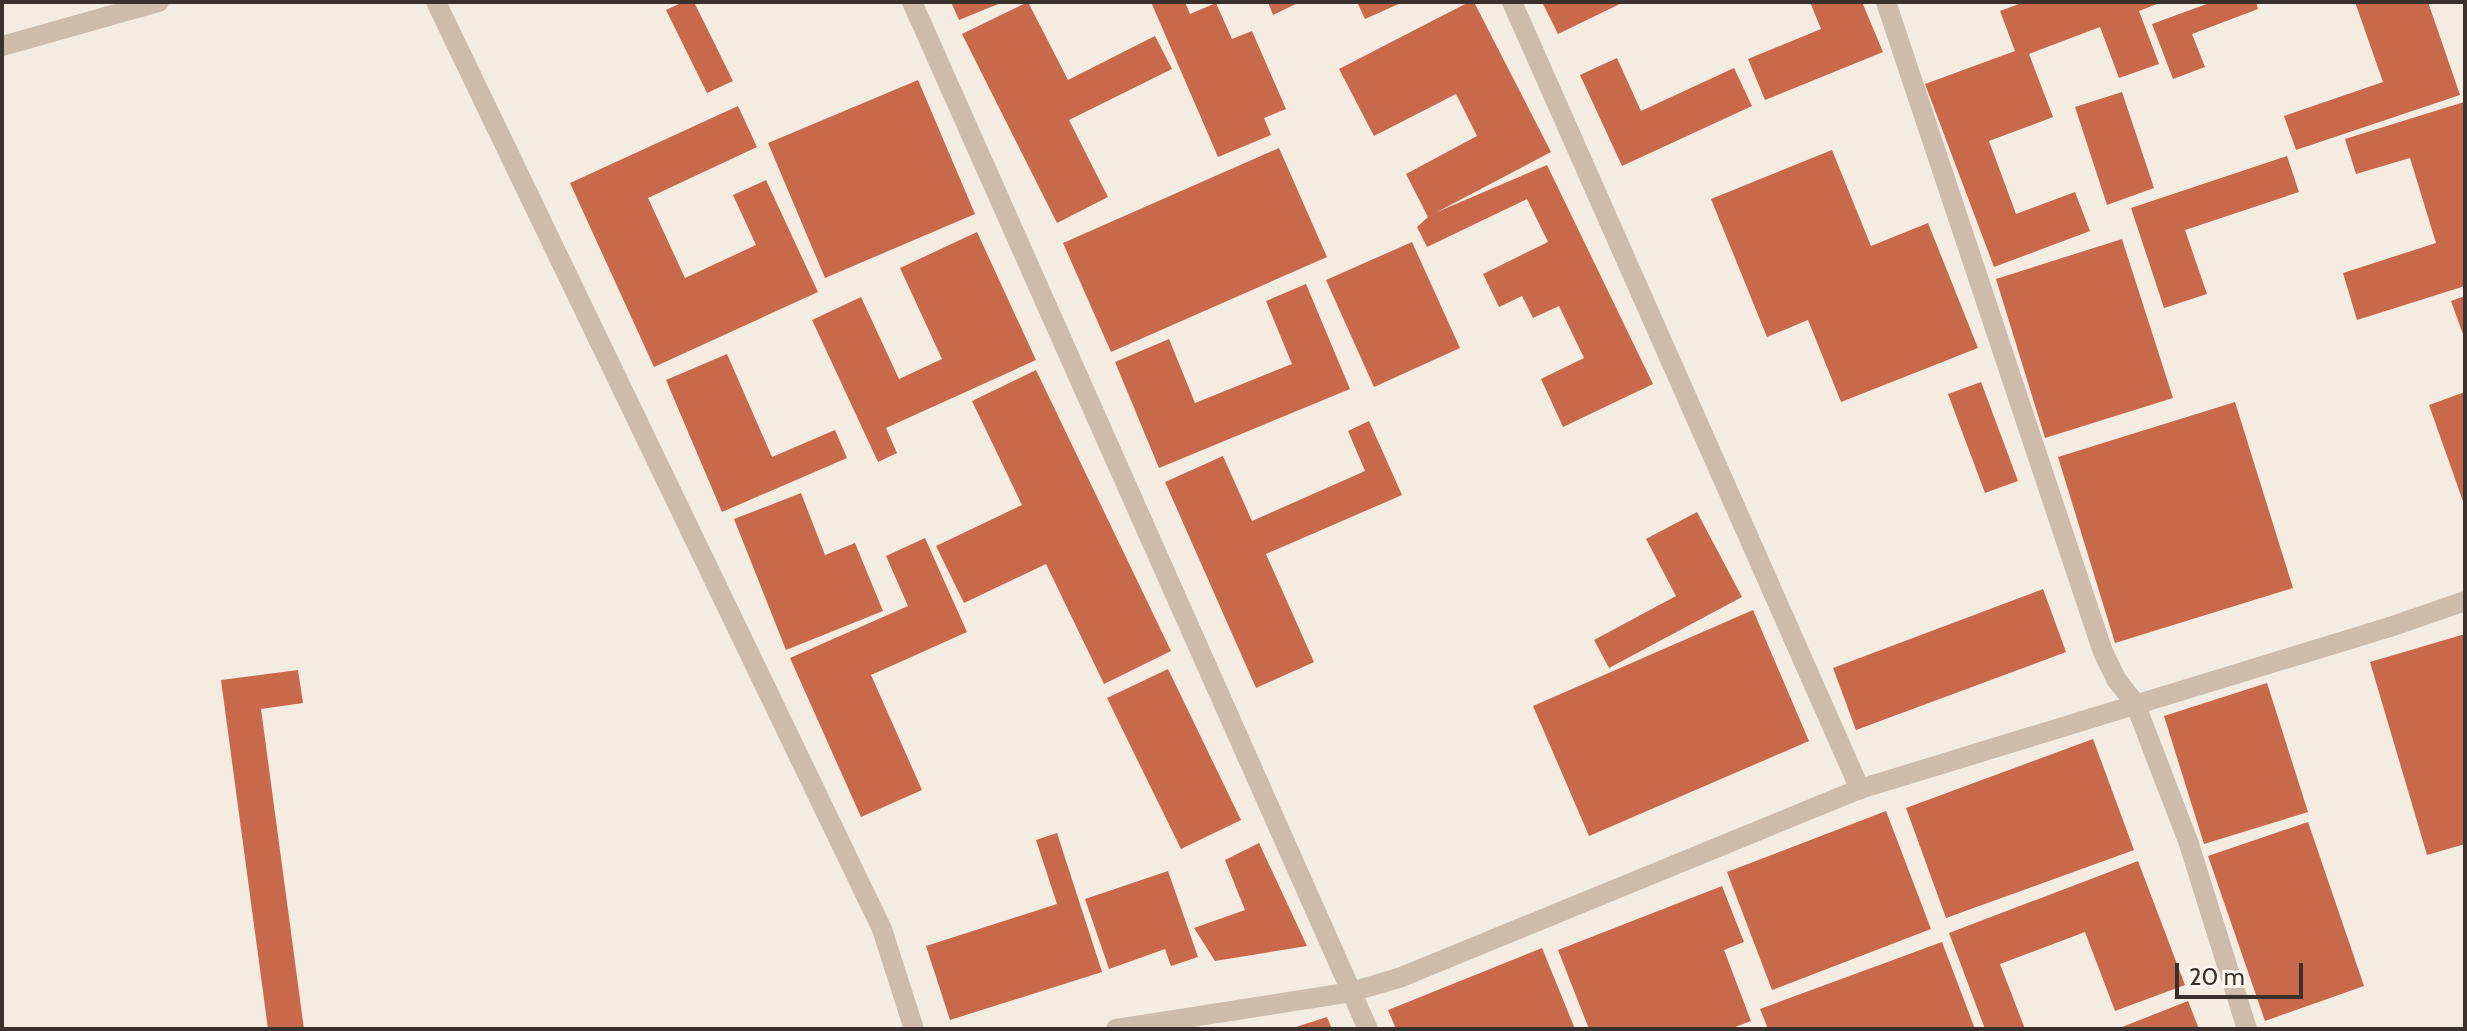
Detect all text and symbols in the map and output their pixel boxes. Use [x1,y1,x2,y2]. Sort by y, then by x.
scale bar [2179,947,2307,997]
text: 20 m [2189,962,2245,991]

